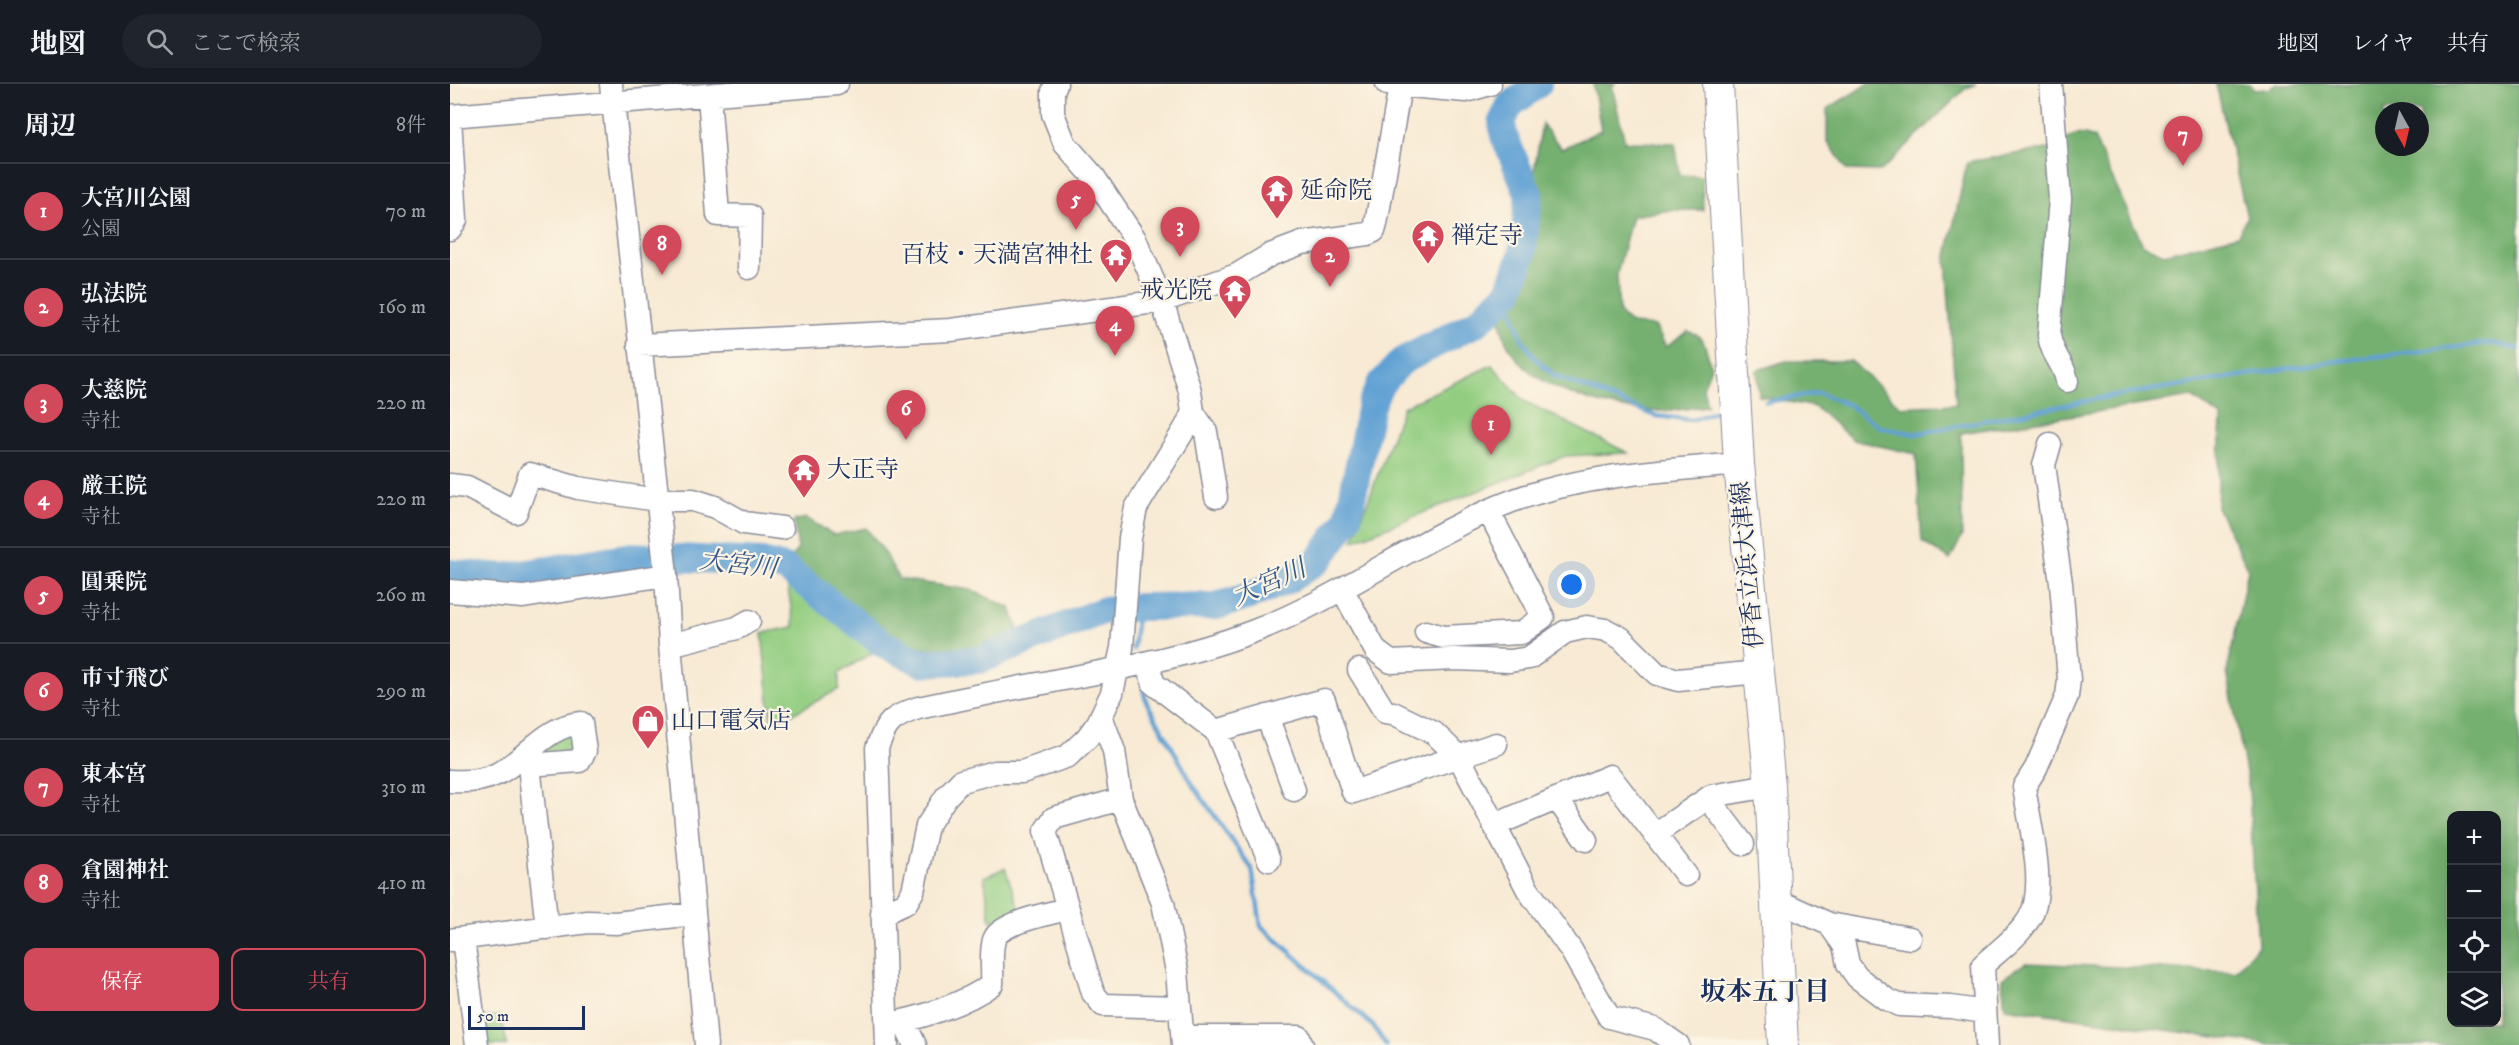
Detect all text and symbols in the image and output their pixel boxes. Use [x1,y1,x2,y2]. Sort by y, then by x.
search box [122,14,542,68]
icon: search [143,25,176,58]
text: 地図 [30,27,86,62]
text: ここで検索 [191,30,301,57]
text: 地図 [2277,31,2319,57]
text: レイヤ [2352,31,2414,57]
text: 共有 [2447,31,2489,57]
north arrow [2375,102,2429,156]
text: 周辺 [24,110,76,143]
text: 8件 [396,113,426,138]
pin: 7 [2164,116,2202,166]
temple icon: 延命院 [1259,173,1295,220]
place label: 延命院 [1300,176,1372,206]
pin: 5 [1056,180,1096,230]
text: 大宮川公園 [81,185,191,212]
text: 1 [40,199,47,224]
text: 70 m [385,199,426,224]
pin: 3 [1160,208,1200,257]
text: 公園 [81,217,121,242]
temple icon: 禅定寺 [1410,218,1446,265]
place label: 禅定寺 [1451,221,1523,251]
pin: 8 [642,226,682,275]
temple icon: 百枝・天満宮神社 [1098,237,1134,284]
pin: 2 [1310,238,1350,287]
place label: 百枝・天満宮神社 [901,240,1093,270]
temple icon: 戒光院 [1217,273,1253,320]
place label: 戒光院 [1140,276,1212,306]
text: 弘法院 [81,281,147,308]
text: 2 [39,295,48,320]
text: 160 m [378,295,426,320]
pin: 4 [1096,306,1134,356]
text: 寺社 [81,313,121,338]
text: 大慈院 [81,377,147,404]
pin: 6 [886,390,926,440]
text: 3 [40,391,47,416]
text: 220 m [376,391,426,416]
pin: 1 [1472,406,1510,455]
text: 寺社 [81,409,121,434]
temple icon: 大正寺 [786,452,822,499]
place label: 大正寺 [827,455,899,485]
text: 厳王院 [81,473,147,500]
street label: 伊香立浜大津線 [1726,480,1770,650]
text: 4 [38,487,49,512]
text: 220 m [376,487,426,512]
text: 寺社 [81,505,121,530]
water label: 大宮川 [697,544,782,586]
water label: 大宮川 [1227,551,1314,614]
text: 圓乗院 [81,569,147,596]
your location [1557,570,1586,599]
text: 5 [39,583,48,608]
text: 260 m [376,583,426,608]
text: 寺社 [81,601,121,626]
text: 市寸飛び [81,665,169,692]
text: 6 [38,679,49,704]
text: 290 m [376,679,426,704]
text: 寺社 [81,697,121,722]
shop icon: 山口電気店 [630,703,666,750]
place label: 山口電気店 [671,706,791,736]
text: 東本宮 [81,761,147,788]
text: 7 [38,775,49,800]
text: 310 m [381,775,426,800]
text: 寺社 [81,793,121,818]
map controls [2447,811,2501,1027]
button: + [2447,811,2501,865]
text: 倉園神社 [81,857,169,884]
button: − [2447,865,2501,919]
text: 8 [38,871,49,896]
text: 410 m [377,871,426,896]
text: 寺社 [81,889,121,914]
button: locate [2447,919,2501,973]
button: 保存 [24,948,219,1011]
button: 共有 [231,948,426,1011]
button: layers [2447,973,2501,1027]
district label: 坂本五丁目 [1700,976,1830,1009]
scale bar [468,1003,585,1030]
text: 50 m [477,1006,509,1026]

